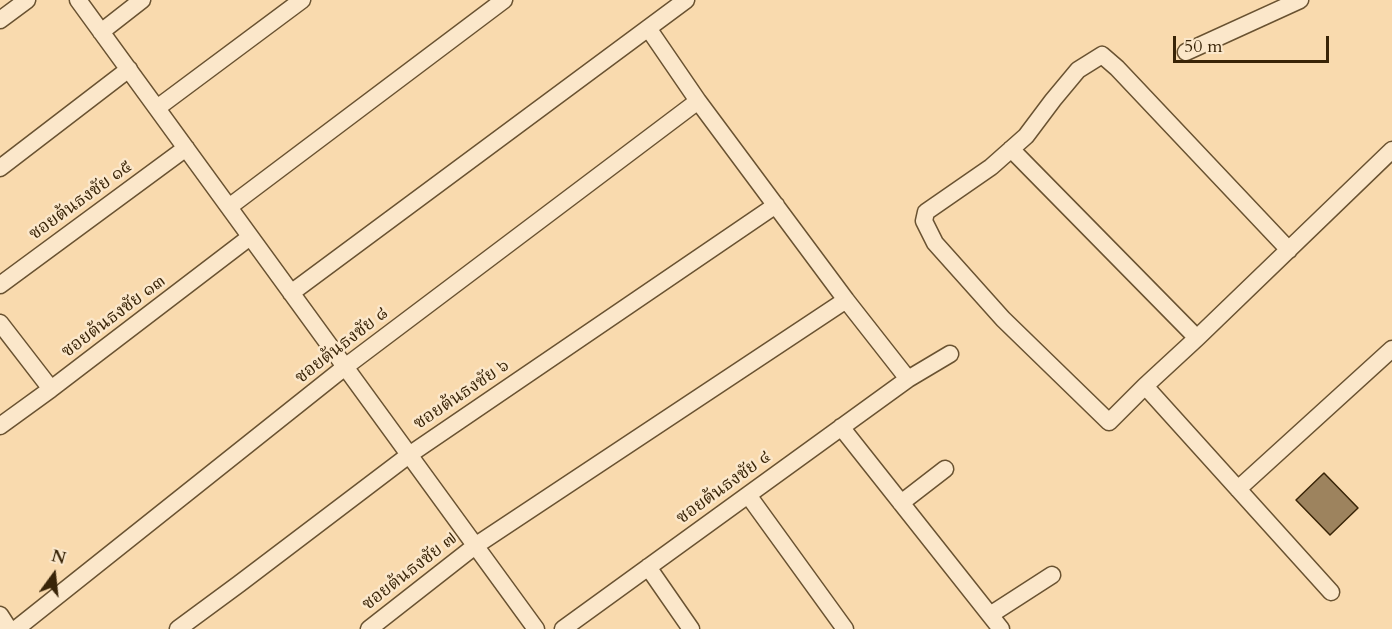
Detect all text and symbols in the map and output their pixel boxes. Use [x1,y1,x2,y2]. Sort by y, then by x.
scale bar [1176,24,1332,62]
text: 50 m [1184,34,1223,59]
street label: ซอยต้นธงชัย ๑๕ [25,156,137,246]
street label: ซอยต้นธงชัย ๑๓ [58,271,170,363]
street label: ซอยต้นธงชัย ๘ [291,303,393,389]
street label: ซอยต้นธงชัย ๖ [410,355,514,435]
street label: ซอยต้นธงชัย ๔ [673,446,775,530]
street label: ซอยต้นธงชัย ๗ [358,528,462,616]
north arrow [24,545,84,605]
text: N [49,545,68,570]

